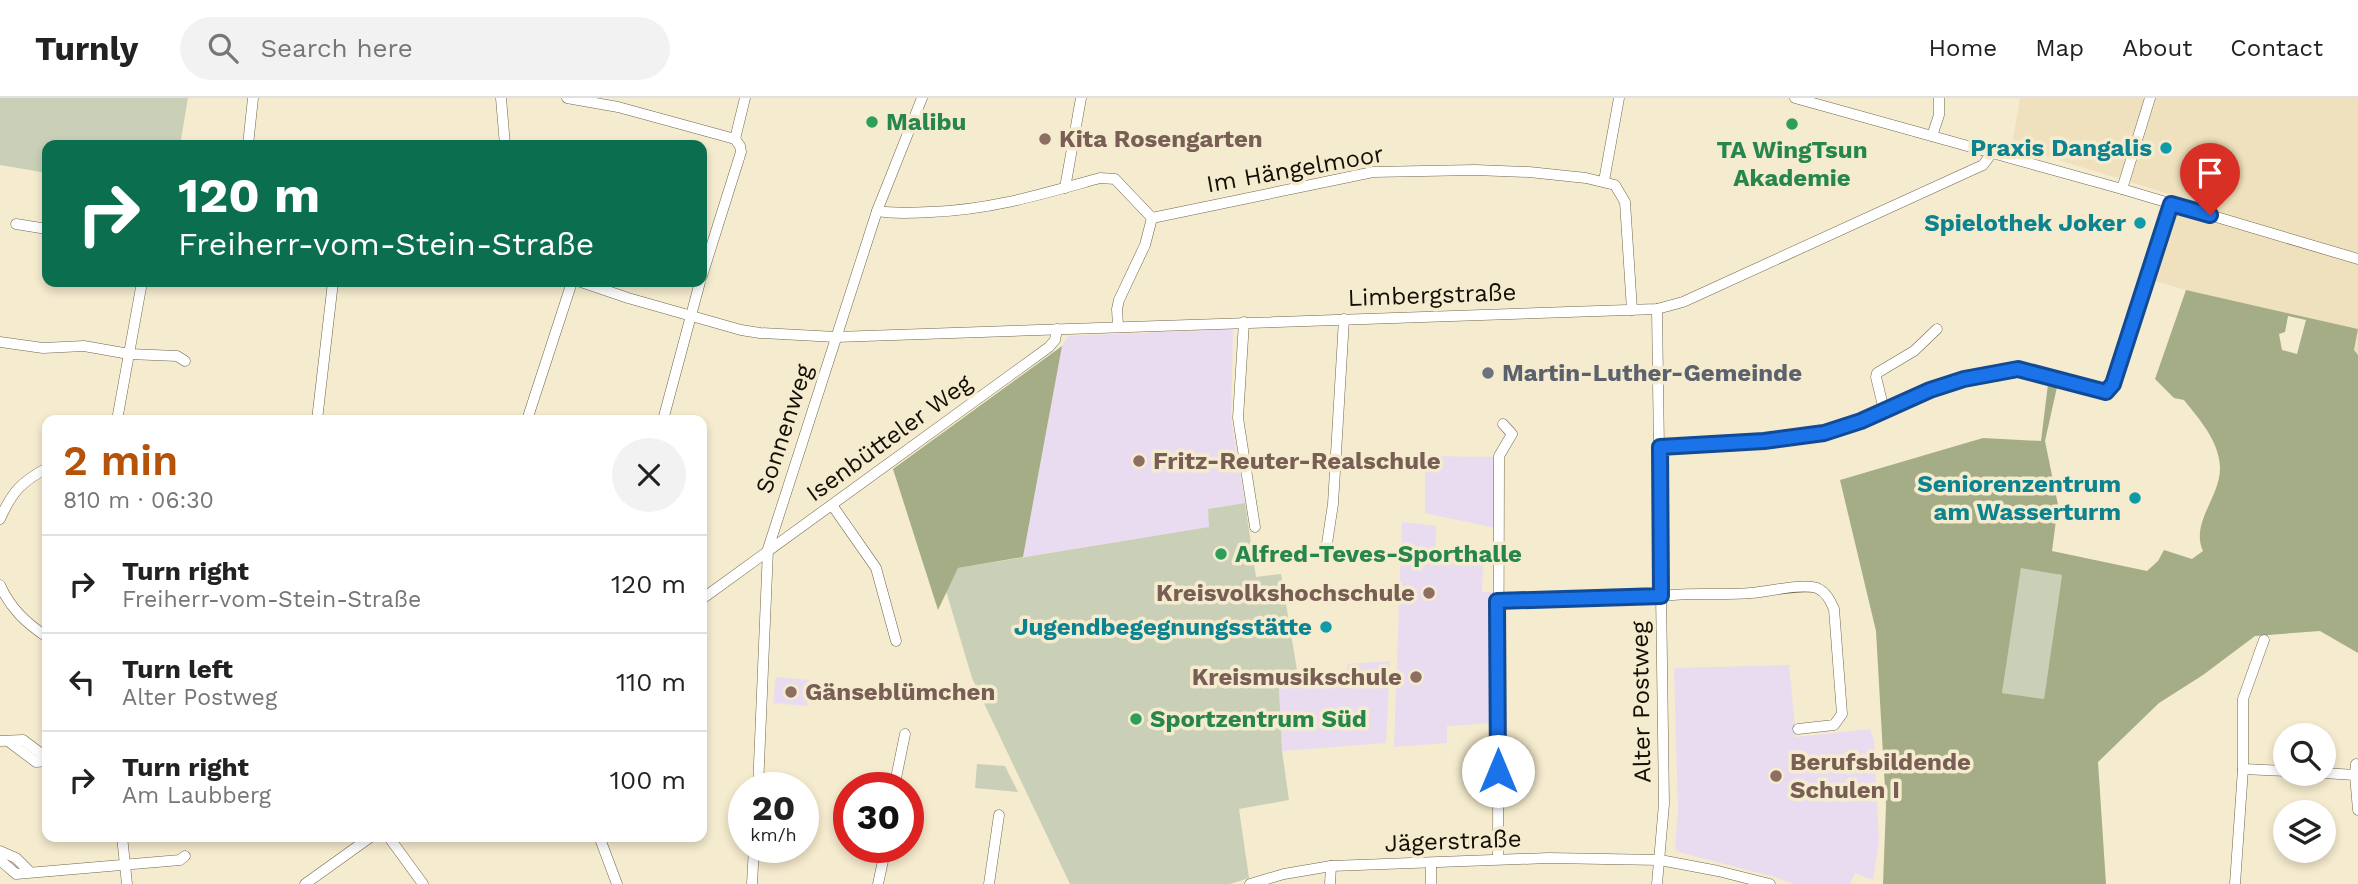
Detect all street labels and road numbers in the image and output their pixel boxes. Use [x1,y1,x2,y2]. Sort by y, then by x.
street label: Im Hängelmoor [1204,140,1386,198]
street label: Limbergstraße [1347,278,1517,312]
street label: Sonnenweg [750,361,818,497]
street label: Isenbütteler Weg [801,369,977,507]
street label: Alter Postweg [1626,621,1656,783]
street label: Jägerstraße [1384,825,1522,857]

